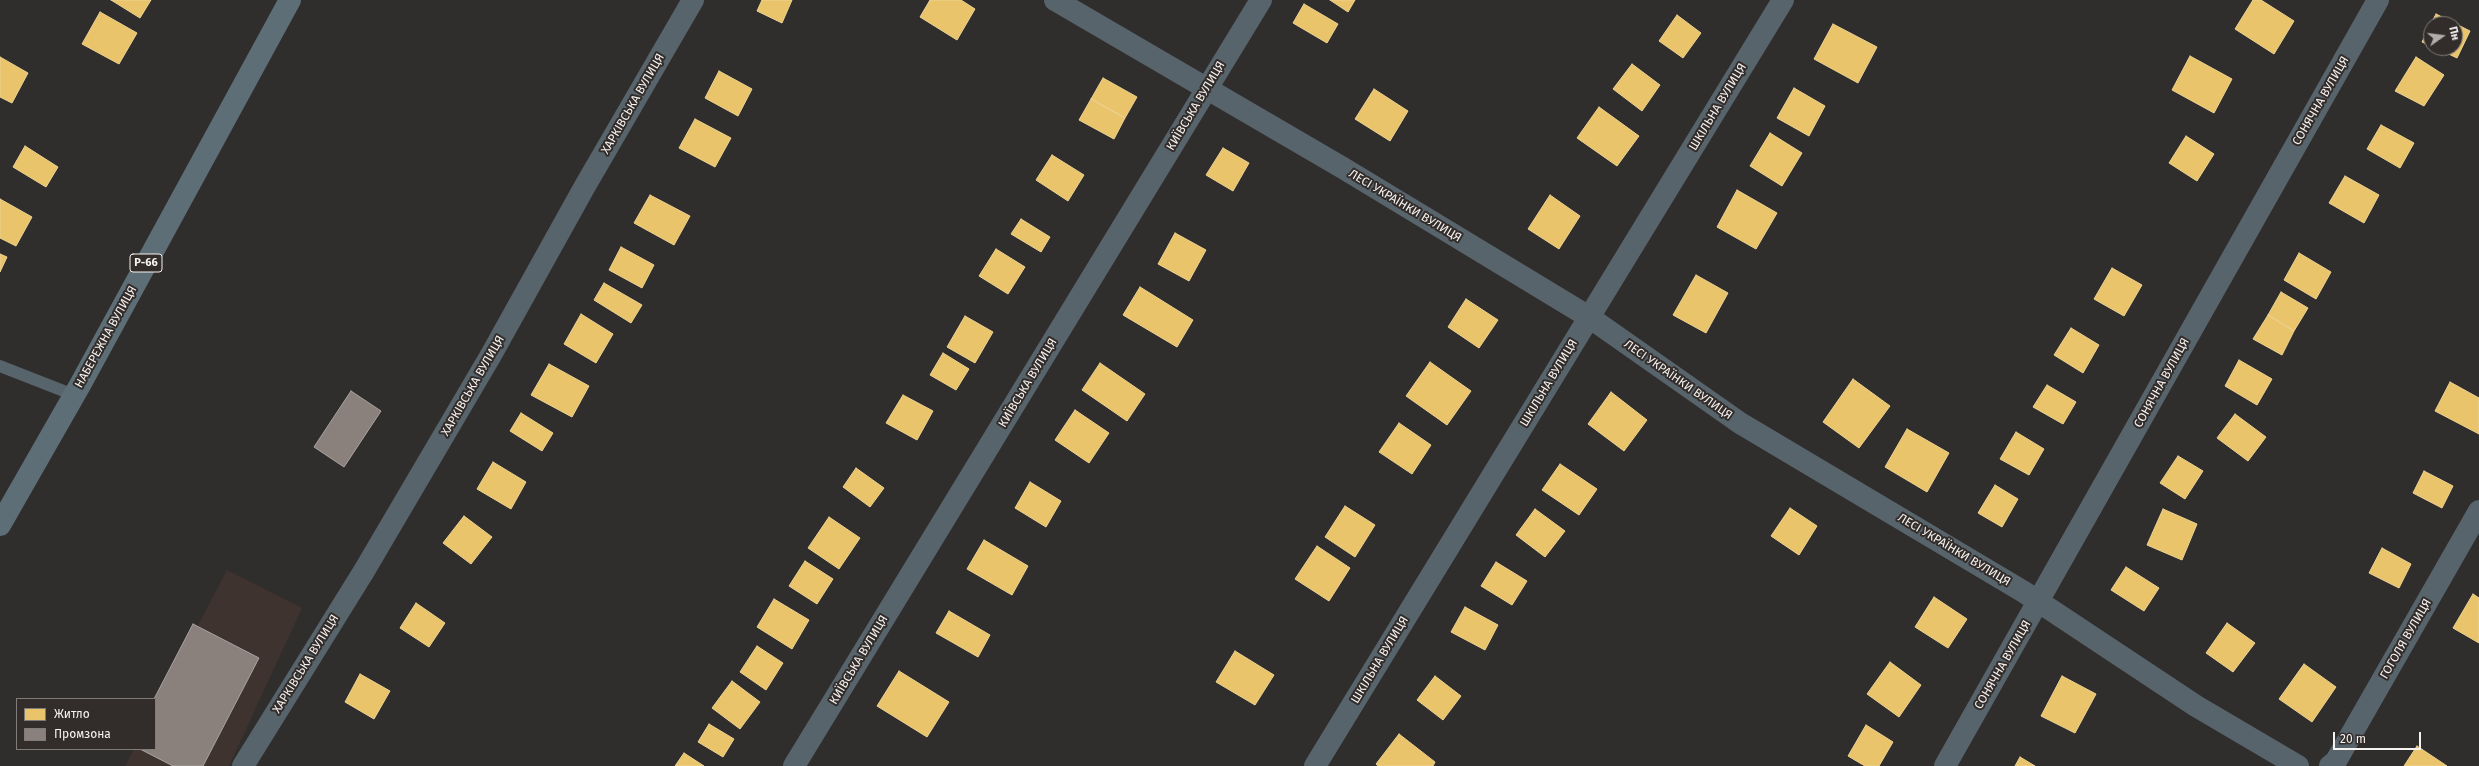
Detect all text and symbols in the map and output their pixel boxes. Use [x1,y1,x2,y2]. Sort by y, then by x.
north arrow [2423,16,2463,56]
text: Пн [2446,25,2462,41]
street label: ХАРКІВСЬКА ВУЛИЦЯ [598,51,668,157]
street label: СОНЯЧНА ВУЛИЦЯ [2290,54,2352,148]
street label: КИЇВСЬКА ВУЛИЦЯ [1164,59,1228,153]
street label: ШКІЛЬНА ВУЛИЦЯ [1686,61,1750,153]
street label: ЛЕСІ УКРАЇНКИ ВУЛИЦЯ [1346,167,1464,245]
road number: Р-66 [130,254,162,272]
street label: НАБЕРЕЖНА ВУЛИЦЯ [72,283,140,391]
street label: ХАРКІВСЬКА ВУЛИЦЯ [438,333,508,439]
street label: КИЇВСЬКА ВУЛИЦЯ [996,336,1060,430]
street label: СОНЯЧНА ВУЛИЦЯ [2131,336,2193,430]
street label: ШКІЛЬНА ВУЛИЦЯ [1517,337,1581,429]
street label: ЛЕСІ УКРАЇНКИ ВУЛИЦЯ [1621,337,1735,423]
street label: ЛЕСІ УКРАЇНКИ ВУЛИЦЯ [1895,511,2013,589]
street label: ГОГОЛЯ ВУЛИЦЯ [2377,596,2435,682]
street label: ХАРКІВСЬКА ВУЛИЦЯ [270,612,342,716]
street label: КИЇВСЬКА ВУЛИЦЯ [827,613,891,707]
street label: ШКІЛЬНА ВУЛИЦЯ [1348,614,1412,706]
street label: СОНЯЧНА ВУЛИЦЯ [1972,618,2034,712]
legend [16,698,156,750]
text: Житло [54,707,90,721]
scale bar [2335,724,2423,750]
text: Промзона [54,727,111,741]
text: 20 m [2340,732,2366,746]

